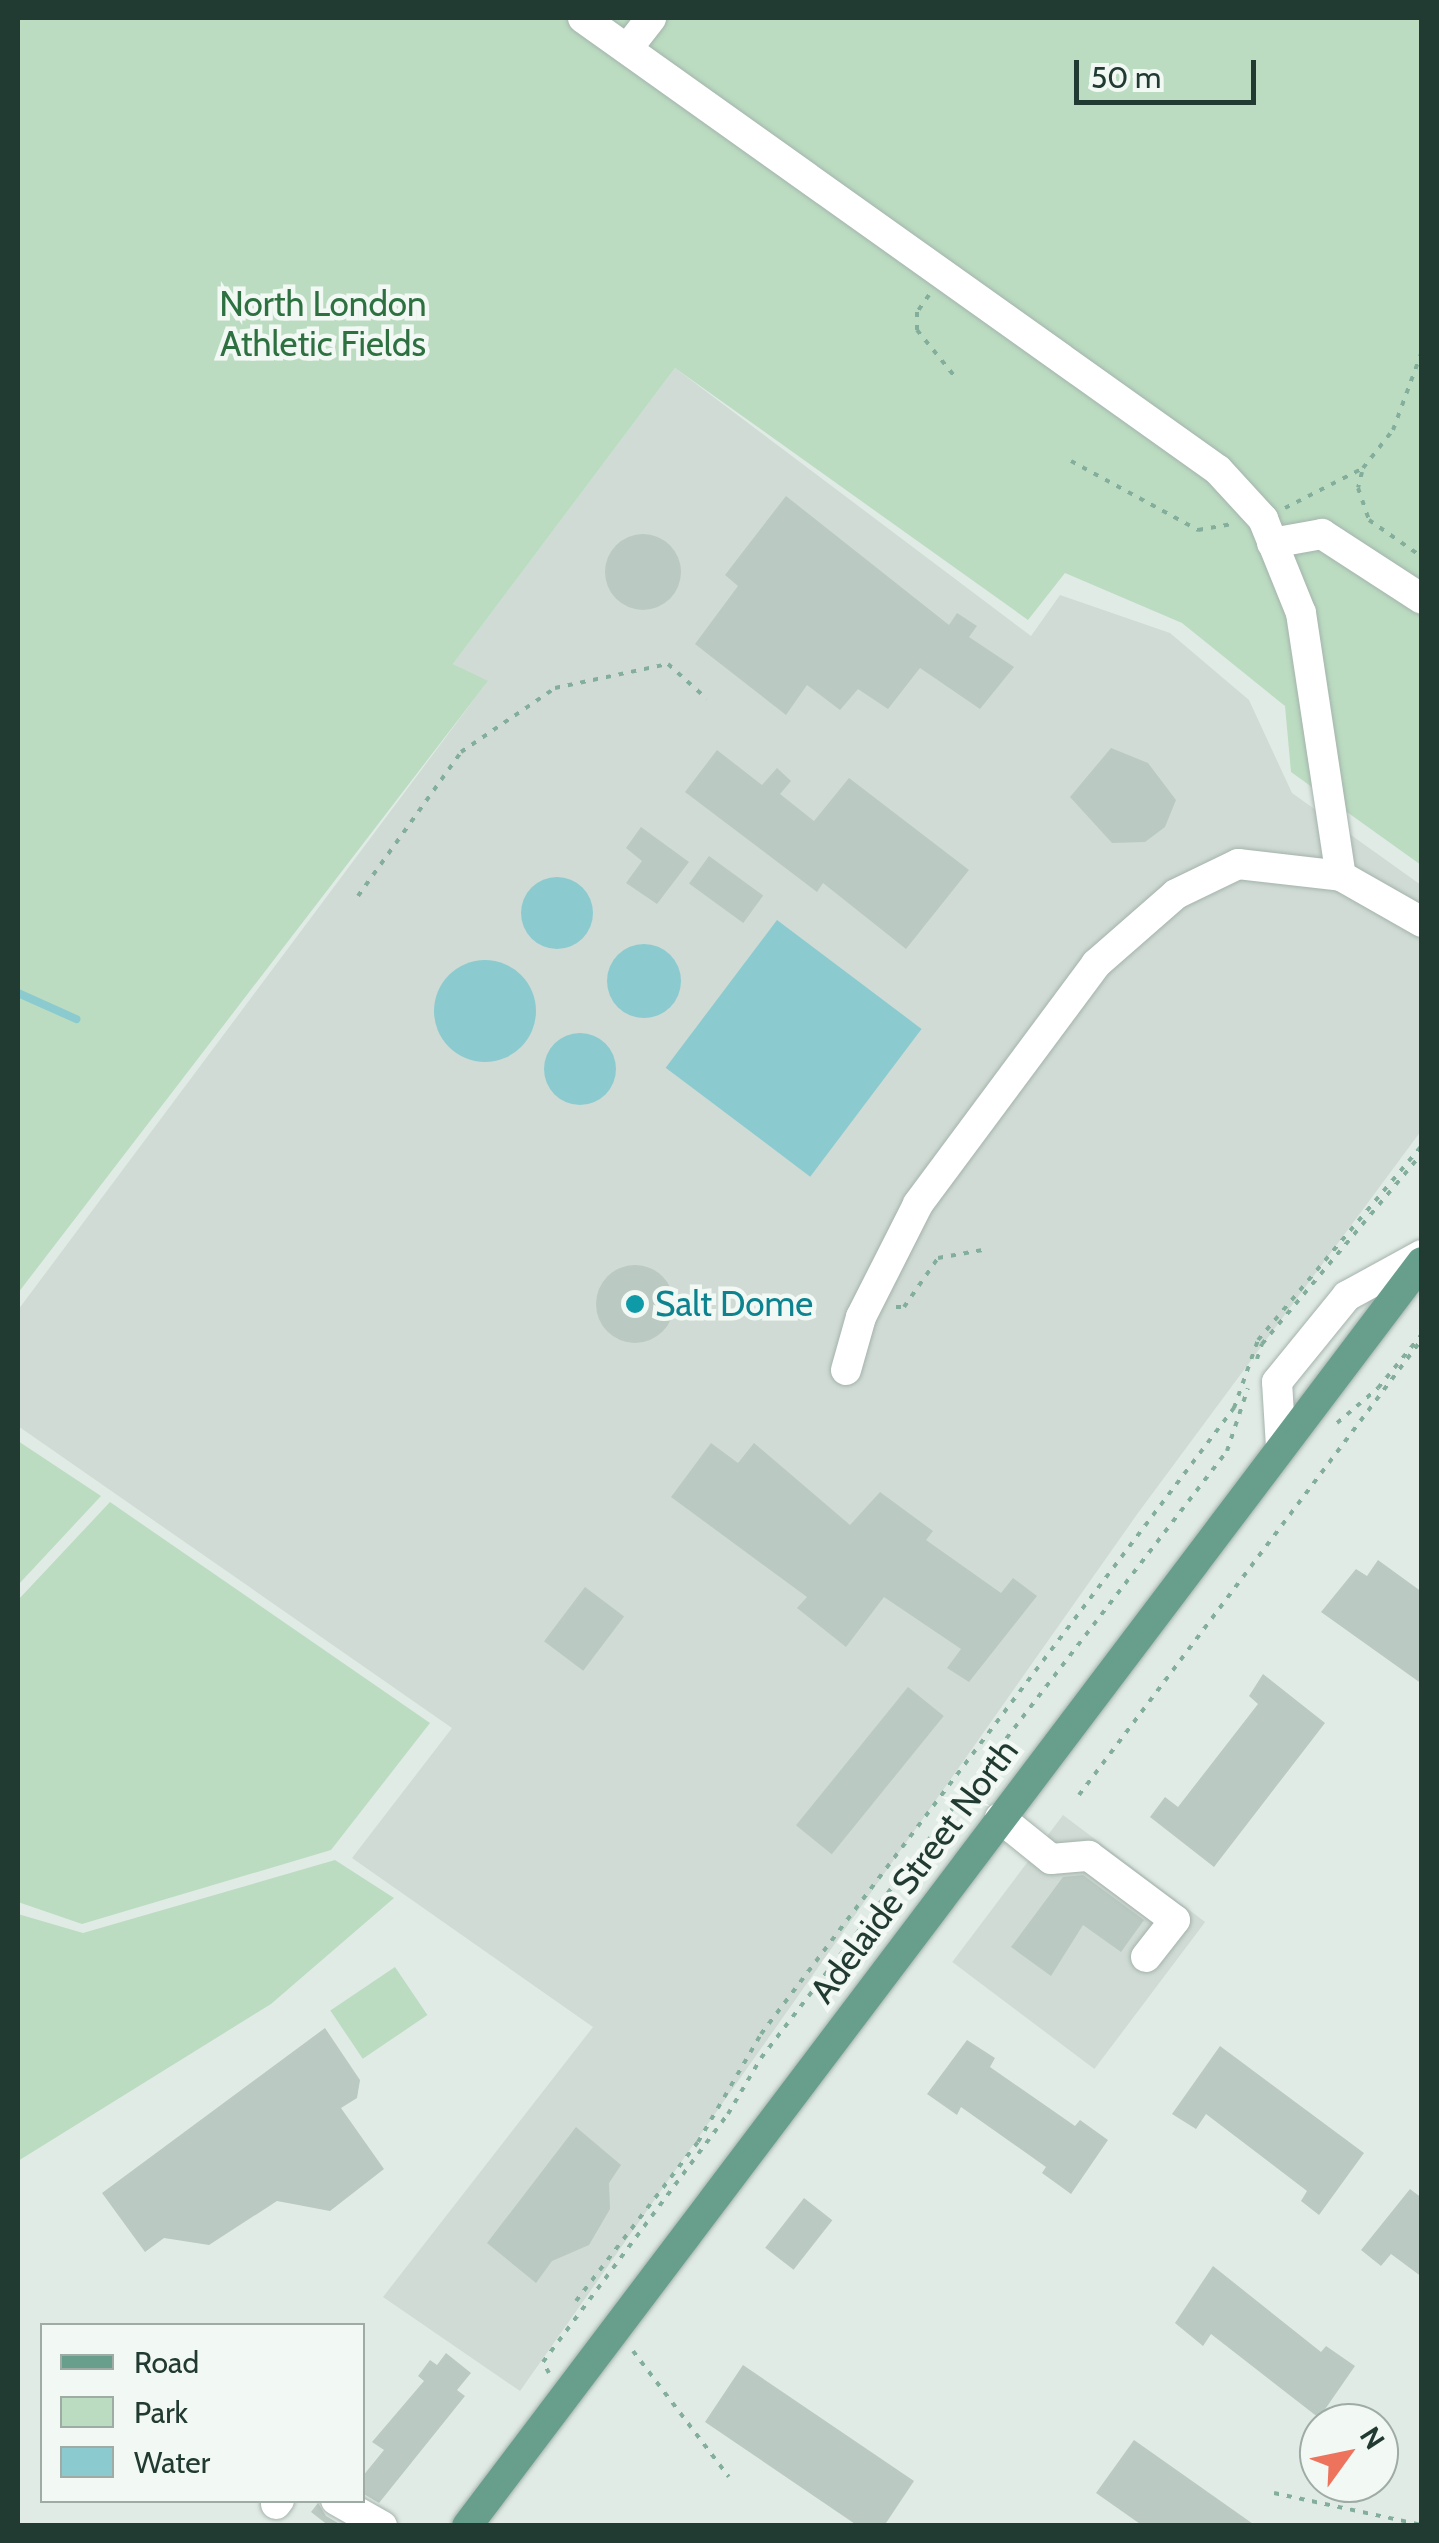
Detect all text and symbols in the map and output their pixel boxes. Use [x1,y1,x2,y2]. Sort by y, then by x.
scale bar [1079,40,1262,102]
text: 50 m [1091,59,1161,96]
park label: North London Athletic Fields [219,283,427,365]
place label: Salt Dome [655,1283,813,1325]
marker: Salt Dome [624,1293,646,1315]
street label: Adelaide Street North [801,1731,1027,2011]
legend [40,2323,365,2503]
text: Road [134,2344,199,2381]
text: Park [134,2394,188,2431]
north arrow [1299,2403,1399,2503]
text: N [1353,2420,1392,2455]
text: Water [134,2444,210,2481]

